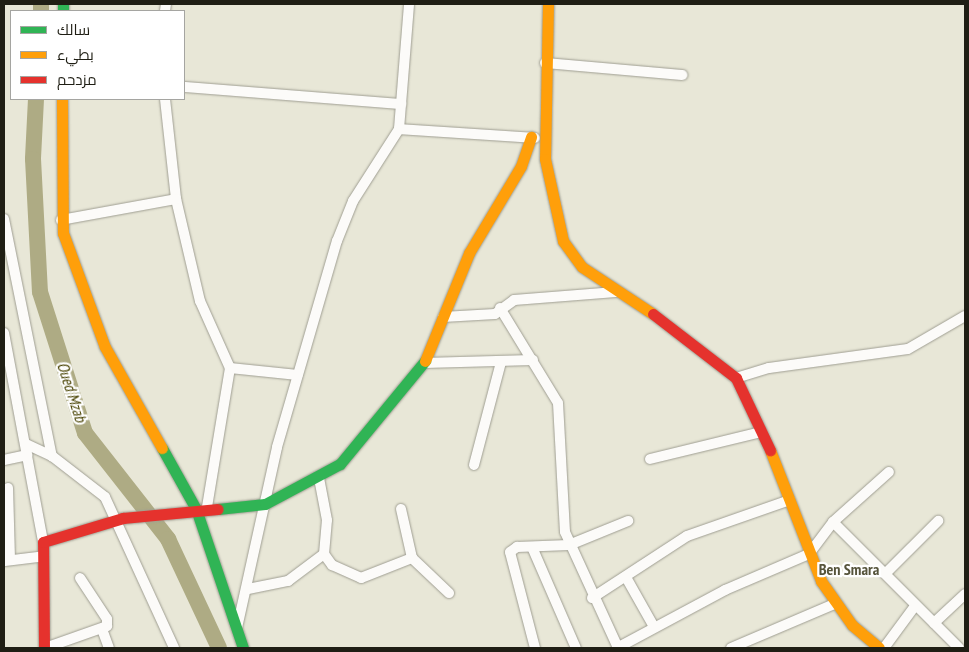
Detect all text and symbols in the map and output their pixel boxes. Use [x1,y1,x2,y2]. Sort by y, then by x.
legend [10,10,185,100]
text: سالك [57,20,90,39]
text: بطيء [57,45,94,64]
text: مزدحم [57,70,97,89]
water label: Oued Mzab [53,360,91,424]
district label: Ben Smara [819,559,879,579]

